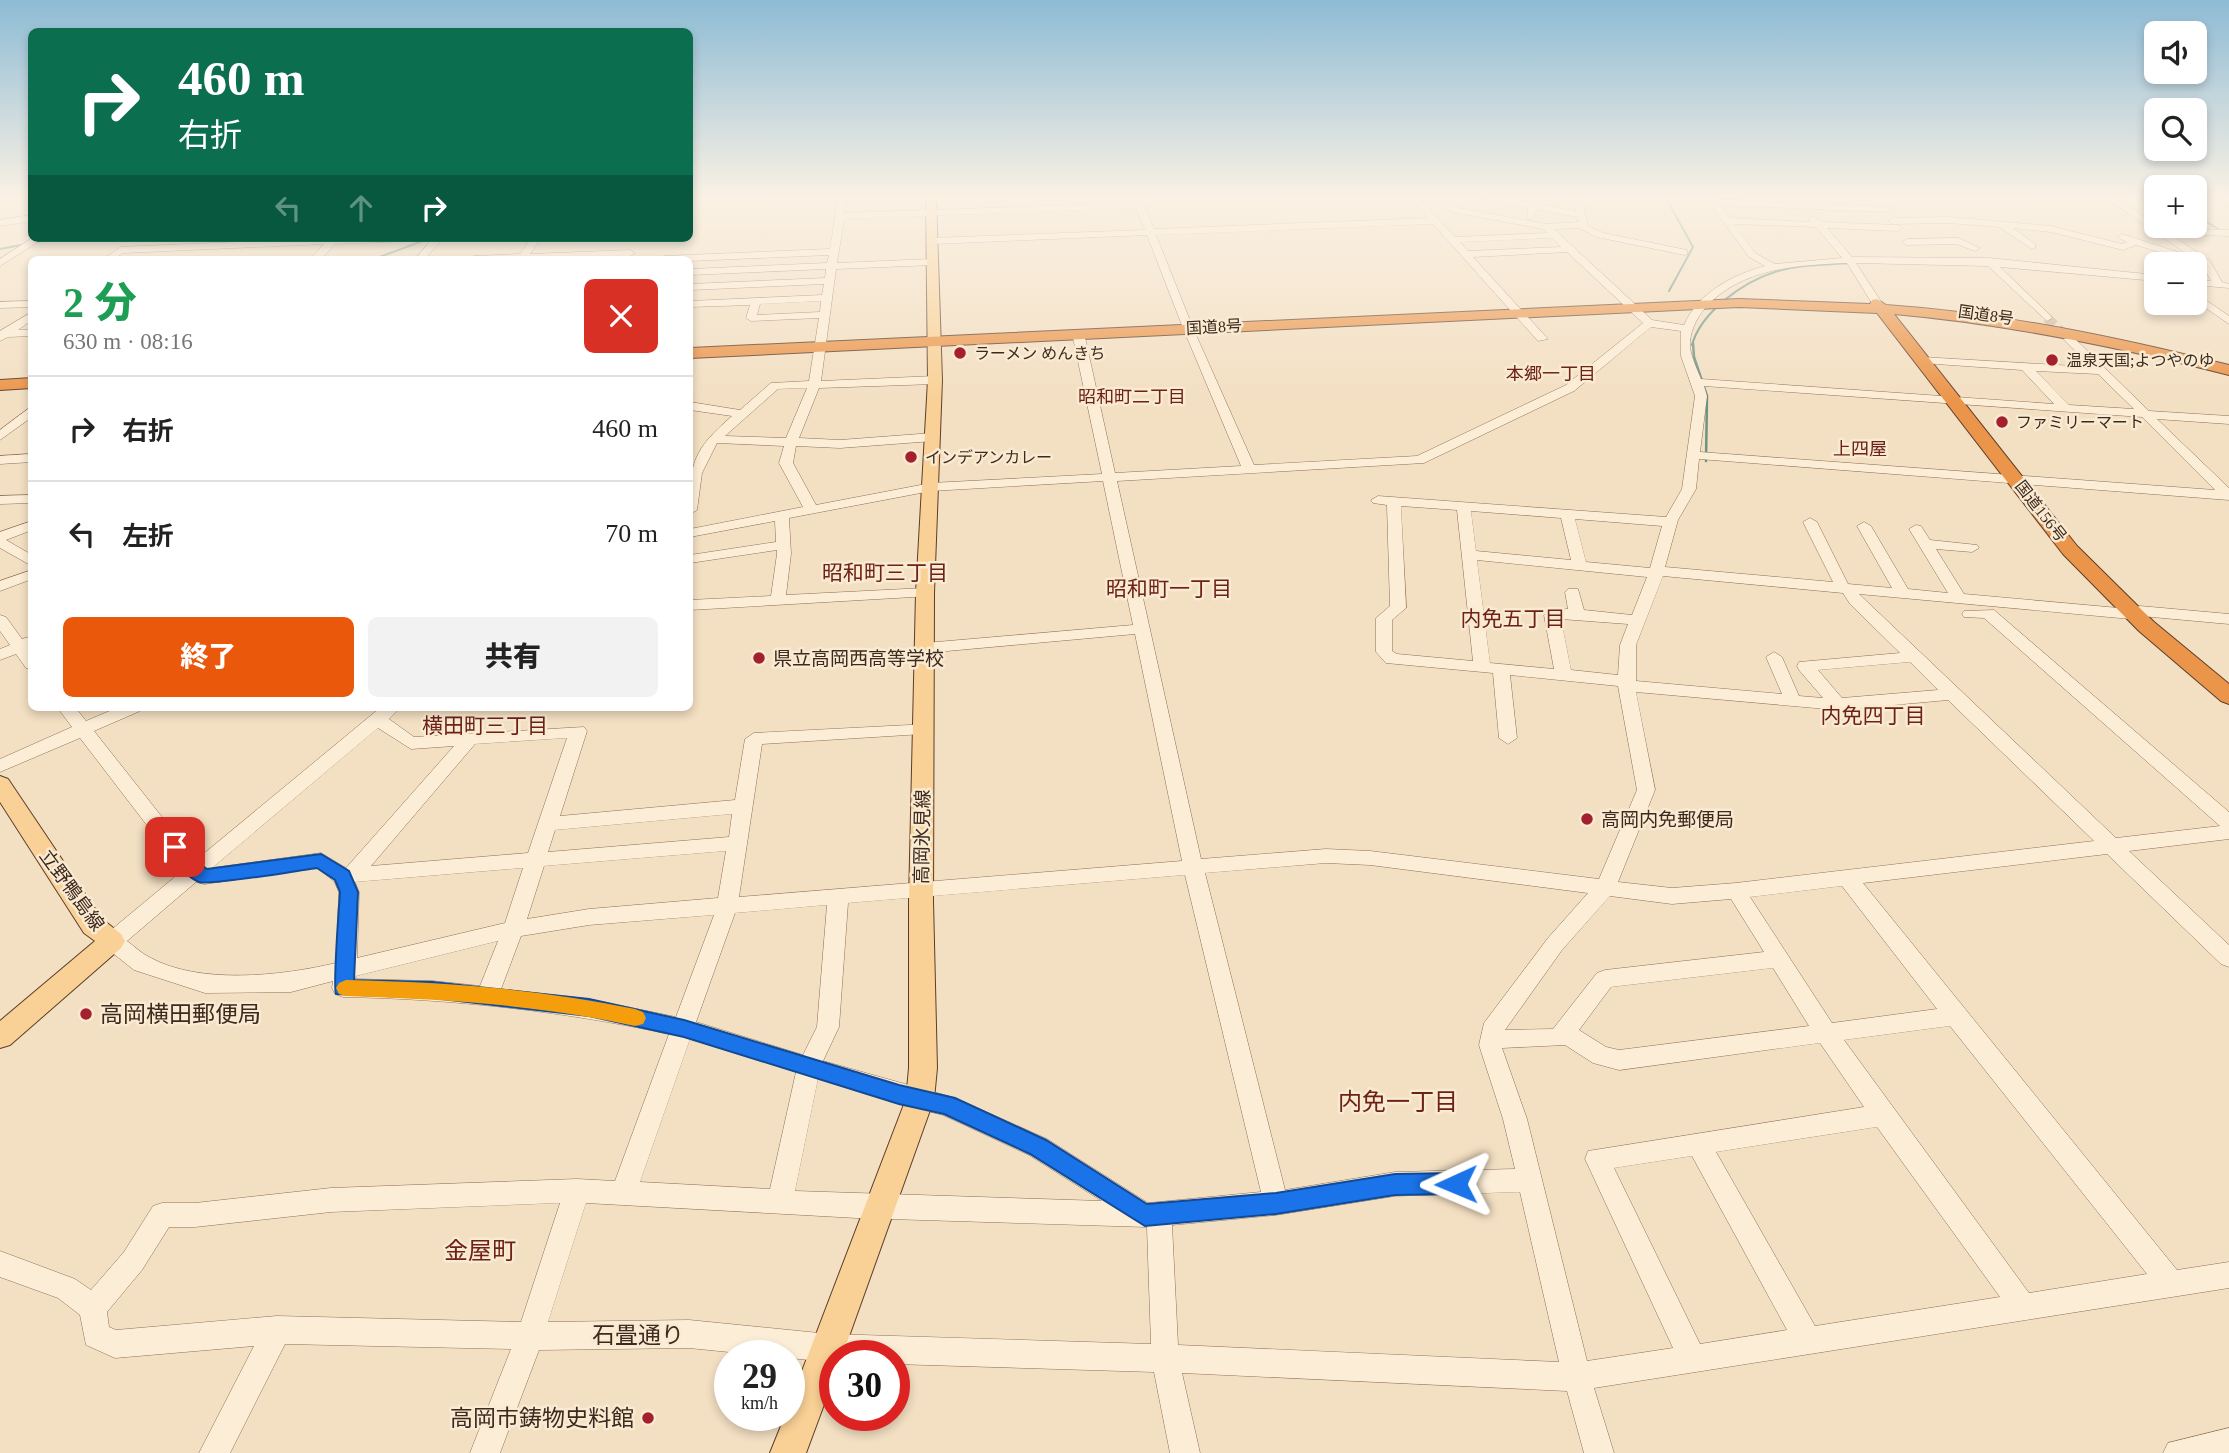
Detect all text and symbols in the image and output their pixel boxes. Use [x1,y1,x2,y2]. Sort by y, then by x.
map controls [2144,21,2207,315]
button: sound [2144,21,2207,84]
text: 460 m [178,51,305,106]
icon: right [63,56,154,147]
button: search [2144,98,2207,161]
text: 右折 [178,117,242,153]
button: + [2144,175,2207,238]
icon: left [269,189,307,227]
icon: ahead [342,189,380,227]
icon: right [415,189,453,227]
button: − [2144,252,2207,315]
button: close [584,279,658,353]
text: 2 分 [63,280,137,326]
street label: 国道8号 [1957,303,2015,327]
street label: 国道8号 [1186,317,1242,337]
text: 630 m · 08:16 [63,329,193,354]
marker: ラーメン めんきち [952,345,968,361]
place label: ラーメン めんきち [974,345,1105,362]
marker: 温泉天国;よつやのゆ [2044,352,2060,368]
place label: 温泉天国;よつやのゆ [2066,352,2214,369]
district label: 本郷一丁目 [1506,364,1596,384]
district label: 昭和町二丁目 [1078,387,1186,407]
icon: right [63,410,101,448]
text: 460 m [592,414,658,443]
marker: ファミリーマート [1994,414,2010,430]
place label: ファミリーマート [2016,414,2144,431]
text: 右折 [122,417,174,446]
district label: 上四屋 [1833,439,1887,459]
marker: インデアンカレー [903,449,919,465]
place label: インデアンカレー [925,449,1052,466]
street label: 国道156号 [2012,477,2070,545]
icon: left [63,515,101,553]
text: 70 m [605,519,658,548]
text: 左折 [122,522,174,551]
district label: 昭和町三丁目 [822,561,948,585]
district label: 昭和町一丁目 [1106,577,1232,601]
district label: 内免五丁目 [1461,607,1566,631]
button: 終了 [63,617,354,697]
button: 共有 [368,617,658,697]
place label: 県立高岡西高等学校 [773,648,944,669]
marker: 県立高岡西高等学校 [751,650,767,666]
district label: 内免四丁目 [1821,704,1926,728]
district label: 横田町三丁目 [422,714,548,738]
street label: 高岡氷見線 [911,789,933,885]
place label: 高岡内免郵便局 [1601,809,1734,830]
marker: 高岡内免郵便局 [1579,811,1595,827]
pin [145,817,205,877]
icon: arrive [156,828,194,866]
street label: 立野鴨島線 [36,845,108,935]
place label: 高岡横田郵便局 [100,1002,261,1027]
marker: 高岡横田郵便局 [78,1006,94,1022]
district label: 内免一丁目 [1338,1089,1458,1115]
position arrow [1419,1147,1493,1221]
district label: 金屋町 [444,1238,516,1264]
street label: 石畳通り [592,1323,684,1348]
speed limit sign: 30 [819,1340,910,1431]
text: 29 [742,1357,777,1396]
text: km/h [741,1393,778,1413]
place label: 高岡市鋳物史料館 [450,1406,634,1431]
marker: 高岡市鋳物史料館 [640,1410,656,1426]

